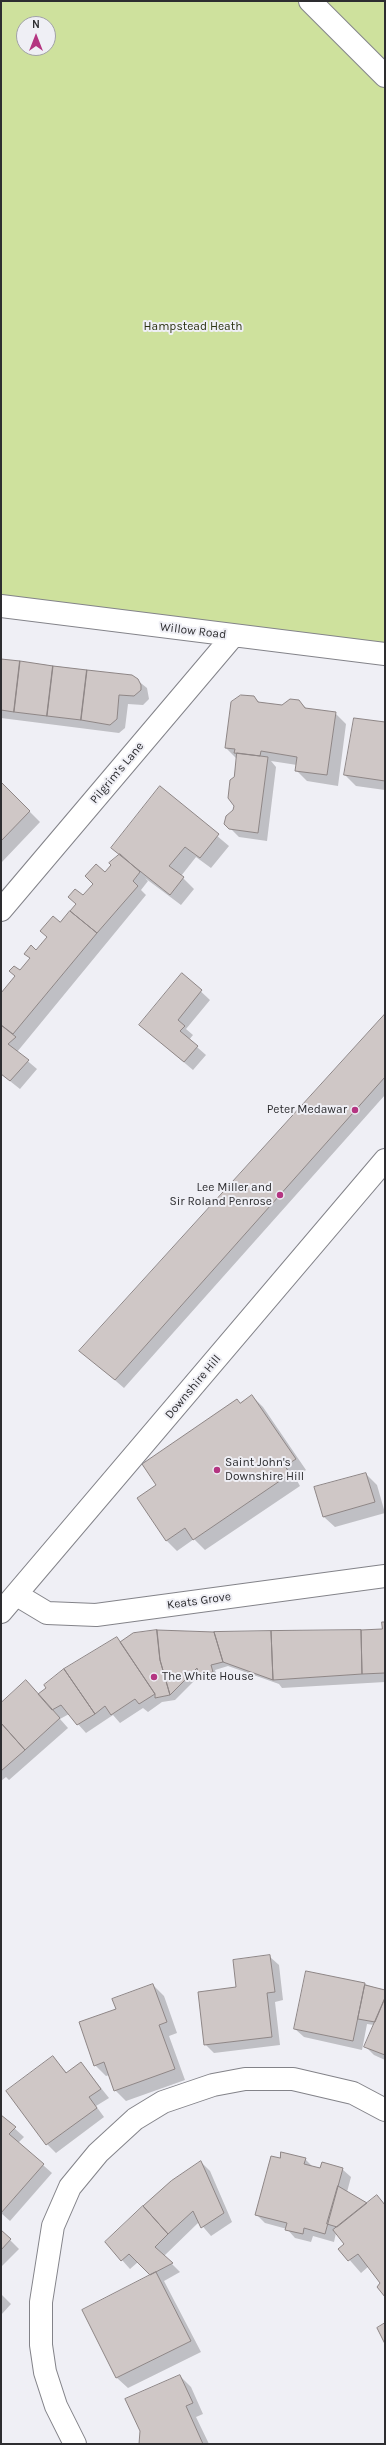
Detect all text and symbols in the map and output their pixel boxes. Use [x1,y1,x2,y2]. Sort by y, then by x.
north arrow [16,16,56,56]
text: N [32,18,40,31]
park label: Hampstead Heath [144,320,242,334]
street label: Willow Road [159,620,227,642]
street label: Pilgrim's Lane [87,739,147,807]
place label: Peter Medawar [267,1103,347,1117]
marker: Peter Medawar [350,1105,360,1115]
place label: Lee Miller and Sir Roland Penrose [169,1181,272,1209]
marker: Lee Miller and Sir Roland Penrose [275,1190,285,1200]
street label: Downshire Hill [162,1352,224,1422]
place label: Saint John's Downshire Hill [225,1456,304,1484]
marker: Saint John's Downshire Hill [212,1465,222,1475]
street label: Keats Grove [166,1589,232,1613]
place label: The White House [162,1670,254,1684]
marker: The White House [149,1672,159,1682]

